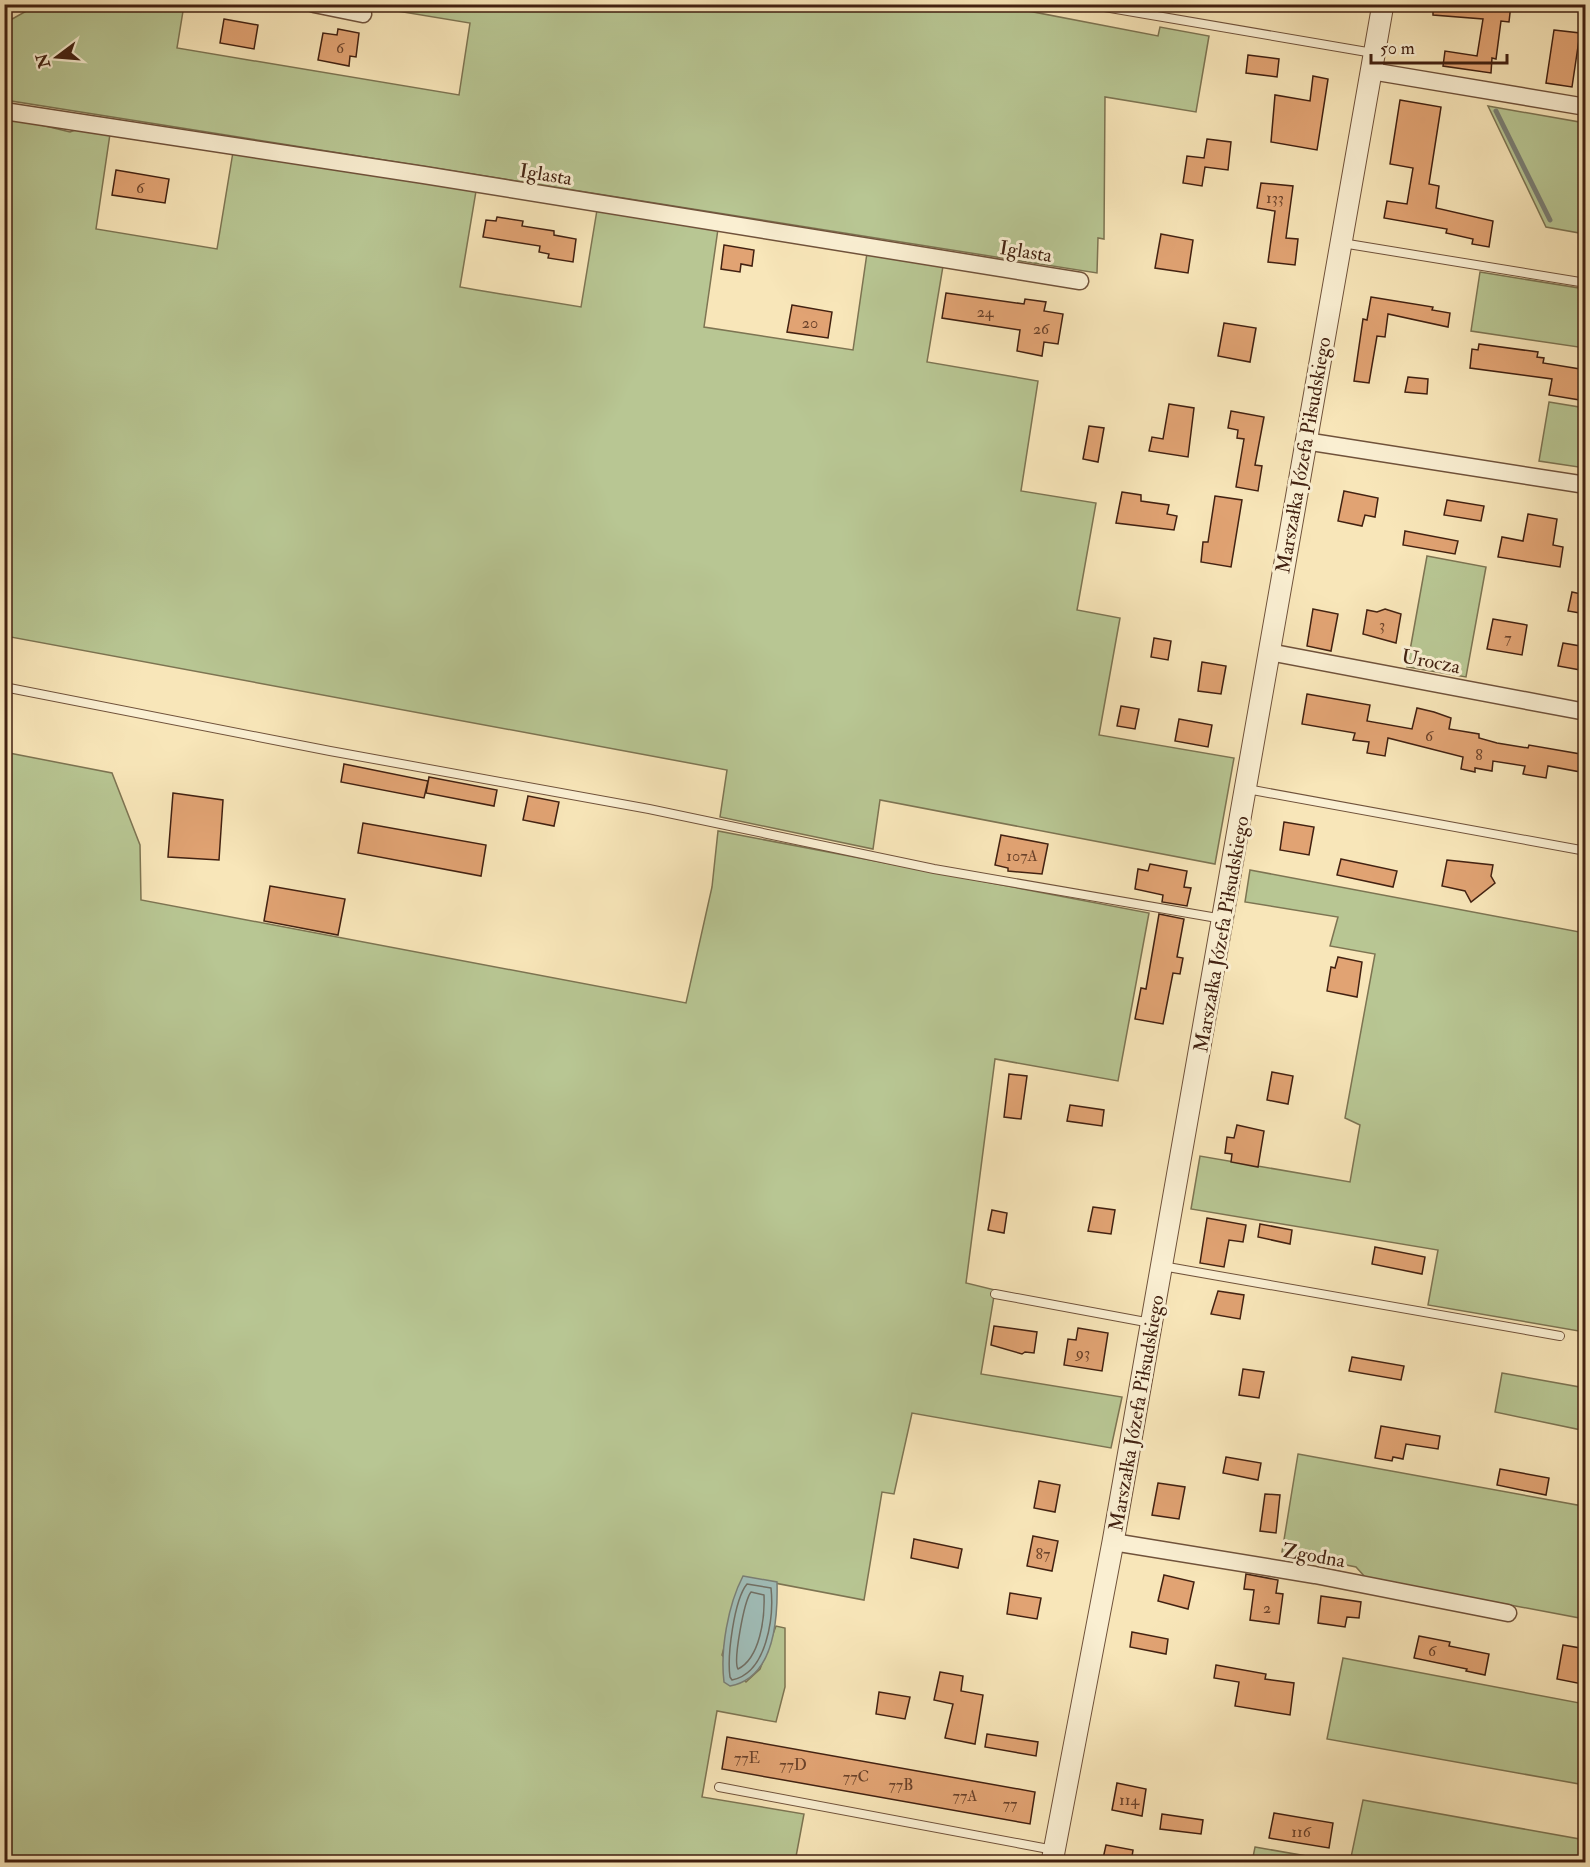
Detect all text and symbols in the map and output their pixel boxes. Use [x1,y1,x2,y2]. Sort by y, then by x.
north arrow [27,27,87,87]
scale bar [1371,27,1508,65]
text: 50 m [1380,37,1415,60]
house number: 6 [336,38,345,58]
text: N [32,51,55,71]
street label: Iglasta [518,158,575,191]
house number: 6 [136,178,145,198]
house number: 133 [1266,188,1284,208]
street label: Iglasta [998,235,1055,268]
house number: 24 [977,302,995,322]
house number: 20 [802,313,818,333]
house number: 26 [1033,319,1050,339]
street label: Marszałka Józefa Piłsudskiego [1270,335,1337,575]
house number: 3 [1379,615,1385,635]
house number: 7 [1504,628,1512,648]
street label: Urocza [1399,644,1463,680]
house number: 6 [1425,726,1434,746]
house number: 8 [1475,745,1483,765]
street label: Marszałka Józefa Piłsudskiego [1188,814,1255,1054]
house number: 107A [1006,846,1038,866]
street label: Marszałka Józefa Piłsudskiego [1103,1293,1170,1533]
house number: 93 [1075,1343,1090,1363]
street label: Zgodna [1281,1538,1348,1573]
house number: 87 [1036,1544,1051,1564]
house number: 2 [1263,1598,1271,1618]
house number: 6 [1428,1641,1437,1661]
house number: 77E [734,1748,760,1768]
house number: 77D [779,1755,807,1775]
house number: 77C [843,1767,869,1787]
house number: 77B [888,1775,914,1795]
house number: 77A [953,1786,977,1806]
house number: 114 [1119,1790,1140,1810]
house number: 77 [1003,1794,1018,1814]
house number: 116 [1291,1822,1312,1842]

